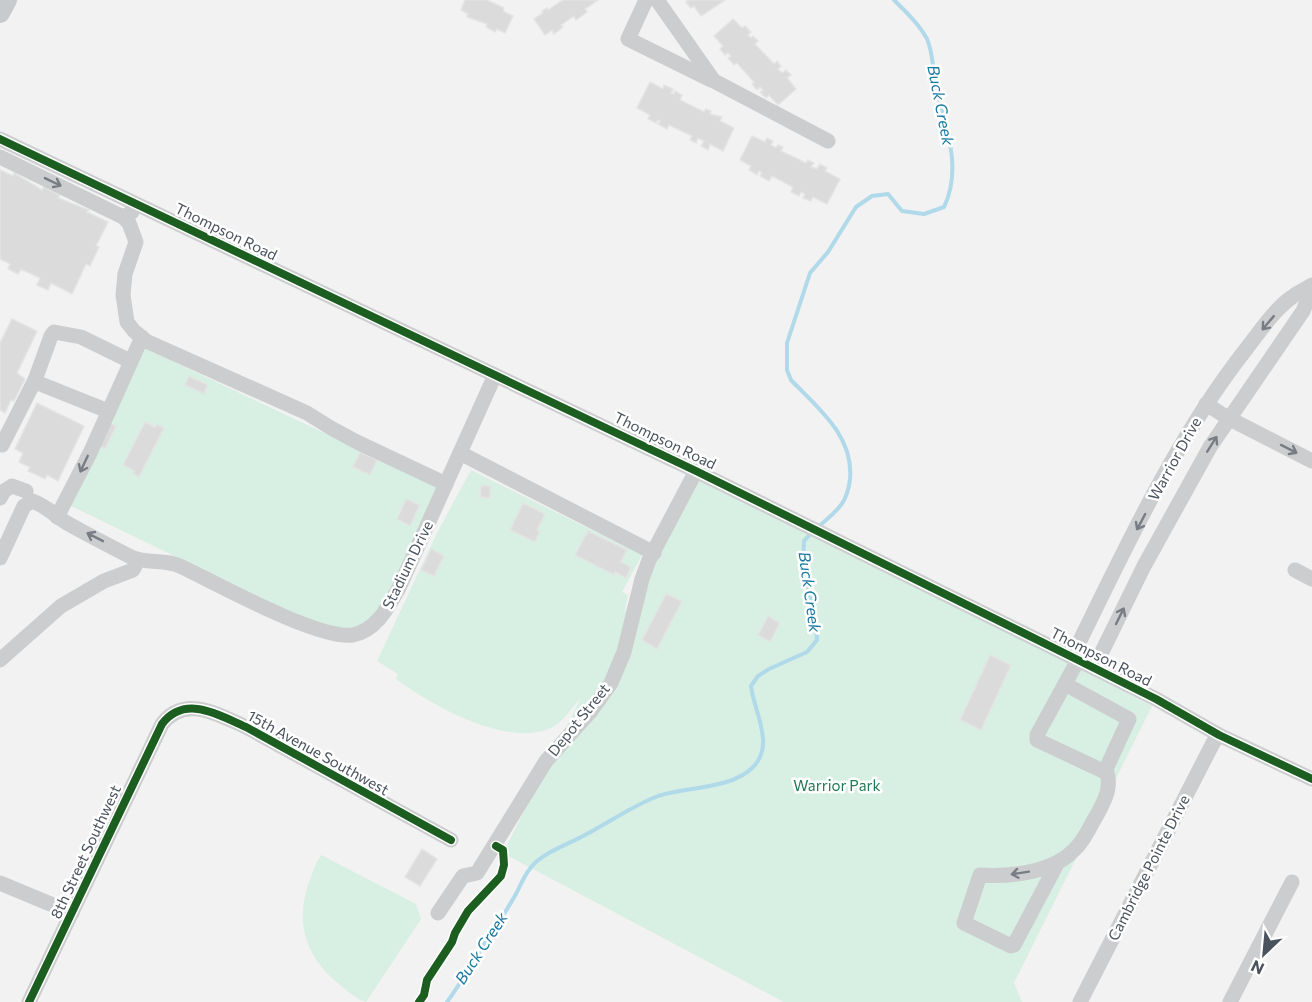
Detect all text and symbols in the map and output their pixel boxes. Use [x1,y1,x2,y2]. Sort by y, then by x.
water label: Buck Creek [924,63,959,147]
one-way arrow [43,177,61,189]
street label: Thompson Road [172,199,280,264]
one-way arrow [1261,315,1275,330]
street label: Thompson Road [611,408,719,473]
street label: Warrior Drive [1144,414,1204,503]
one-way arrow [1207,436,1219,453]
one-way arrow [1280,443,1297,455]
one-way arrow [78,455,90,473]
one-way arrow [1134,512,1146,530]
street label: Stadium Drive [378,518,436,612]
one-way arrow [87,531,104,543]
water label: Buck Creek [795,550,826,634]
one-way arrow [1115,607,1126,625]
street label: Thompson Road [1048,623,1155,689]
street label: Depot Street [544,679,613,759]
street label: 15th Avenue Southwest [245,706,392,798]
park label: Warrior Park [793,776,881,794]
street label: 8th Street Southwest [46,782,124,921]
street label: Cambridge Pointe Drive [1104,792,1193,943]
one-way arrow [1010,868,1030,879]
water label: Buck Creek [450,908,511,987]
north arrow [1234,924,1294,984]
text: N [1248,957,1267,979]

